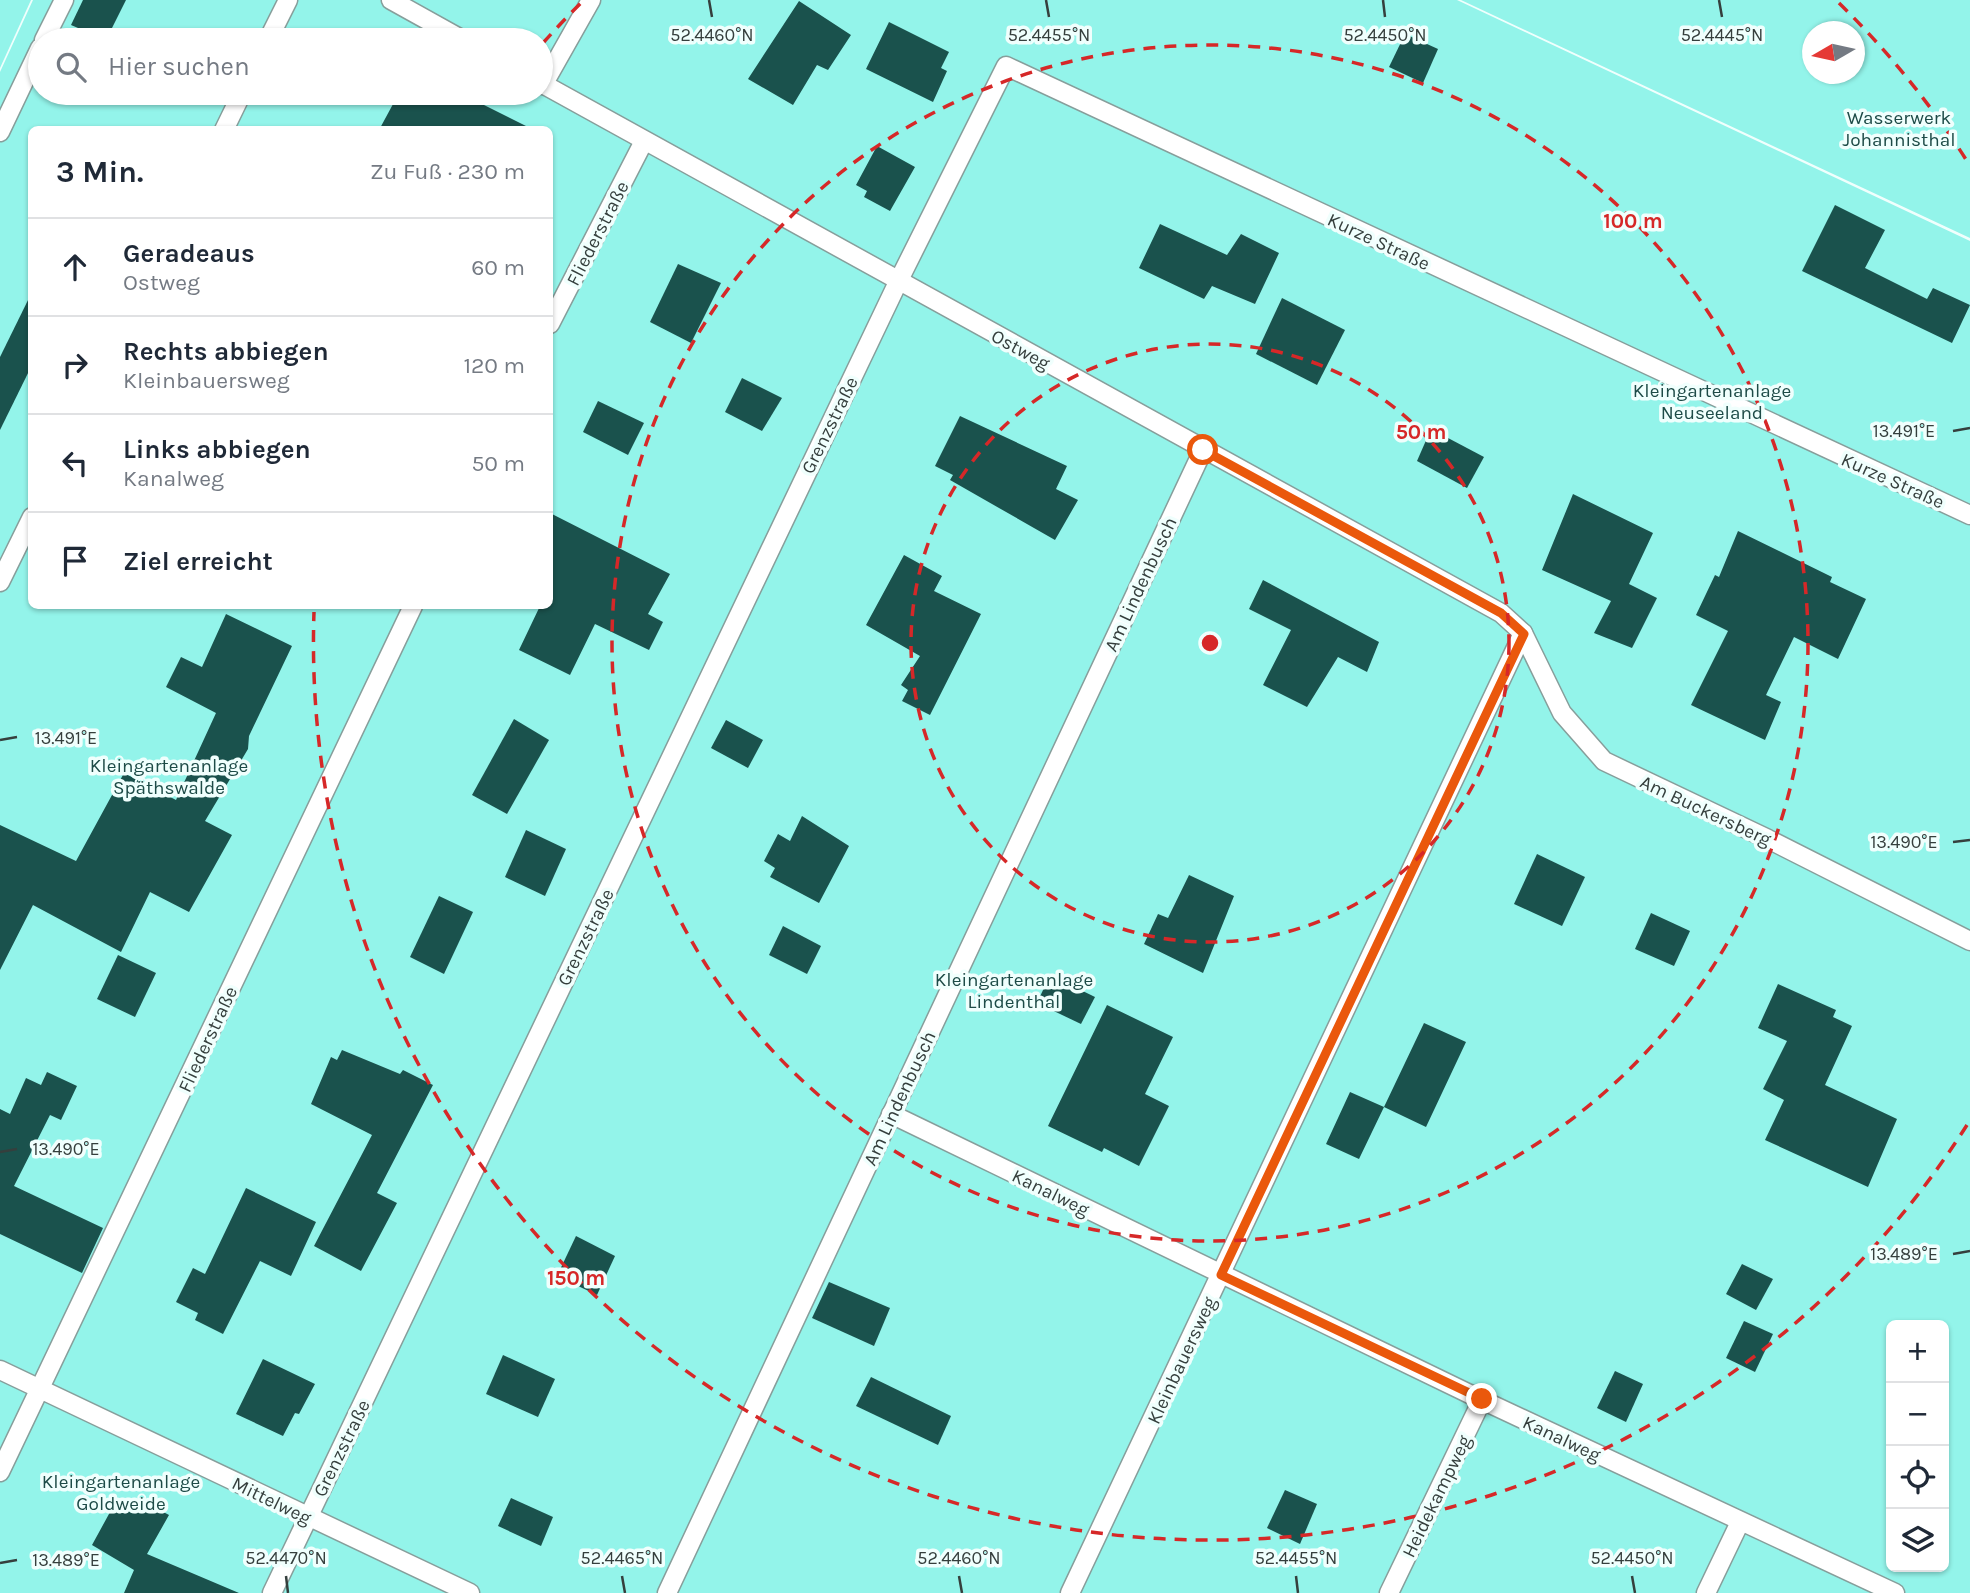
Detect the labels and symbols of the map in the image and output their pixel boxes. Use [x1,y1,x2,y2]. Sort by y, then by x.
north arrow [1802,21,1865,84]
text: 52.4460°N [670,24,754,46]
text: 52.4455°N [1008,24,1090,46]
text: 52.4450°N [1343,24,1427,46]
text: 52.4445°N [1681,24,1763,46]
park label: Wasserwerk Johannisthal [1843,107,1955,151]
street label: Fliederstraße [562,177,634,289]
street label: Kurze Straße [1324,209,1433,275]
text: 100 m [1603,209,1663,233]
street label: Ostweg [987,325,1054,375]
street label: Grenzstraße [797,373,863,478]
park label: Kleingartenanlage Neuseeland [1633,380,1791,424]
text: 50 m [1396,420,1446,444]
text: 13.491°E [1873,420,1935,442]
route start [1187,434,1218,465]
street label: Kurze Straße [1838,448,1948,513]
street label: Am Lindenbusch [1100,514,1182,655]
centre of rings [1198,631,1222,655]
text: 13.491°E [35,727,97,749]
park label: Kleingartenanlage Späthswalde [90,755,248,799]
street label: Am Buckersberg [1637,771,1775,851]
text: 13.490°E [1870,831,1938,853]
street label: Grenzstraße [553,885,619,990]
park label: Kleingartenanlage Lindenthal [935,969,1093,1013]
street label: Fliederstraße [174,983,242,1096]
street label: Am Lindenbusch [859,1028,941,1169]
text: 13.490°E [32,1138,100,1160]
street label: Kanalweg [1008,1165,1093,1221]
text: 13.489°E [1870,1243,1938,1265]
text: 150 m [547,1266,605,1290]
street label: Kleinbauersweg [1143,1293,1221,1428]
route end [1466,1383,1497,1414]
street label: Grenzstraße [309,1396,375,1501]
street label: Kanalweg [1519,1411,1604,1467]
street label: Heidekampweg [1398,1431,1476,1561]
park label: Kleingartenanlage Goldweide [42,1471,200,1515]
street label: Mittelweg [228,1472,315,1530]
text: 52.4470°N [245,1547,327,1569]
text: 52.4465°N [581,1547,663,1569]
text: 52.4460°N [917,1547,1001,1569]
text: 52.4455°N [1255,1547,1337,1569]
text: 52.4450°N [1590,1547,1674,1569]
text: 13.489°E [32,1549,100,1571]

